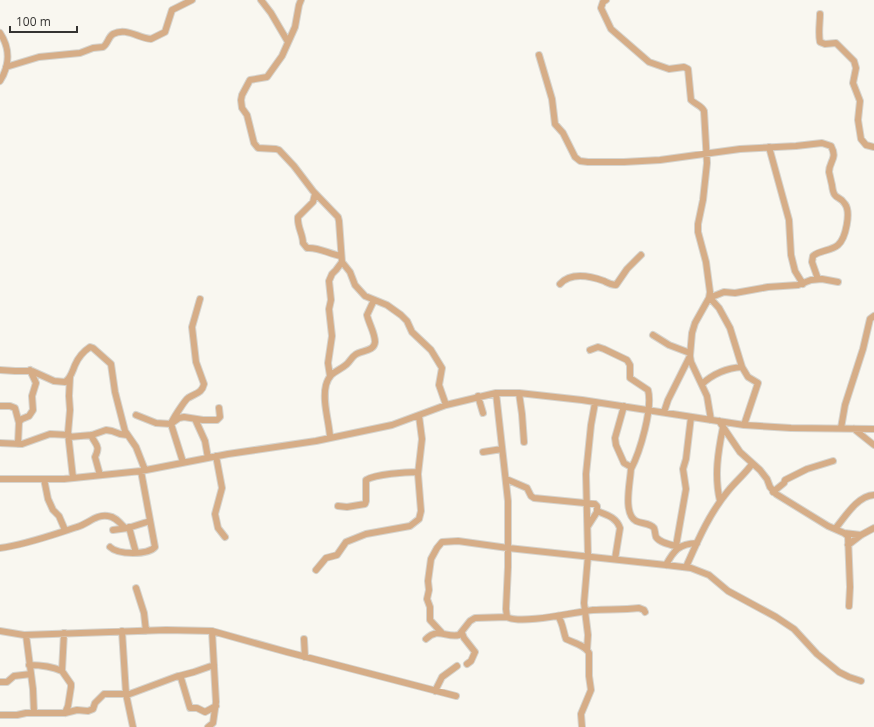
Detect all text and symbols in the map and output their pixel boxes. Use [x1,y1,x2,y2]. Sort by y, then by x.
scale bar [10,8,77,34]
text: 100 m [16,13,51,30]

